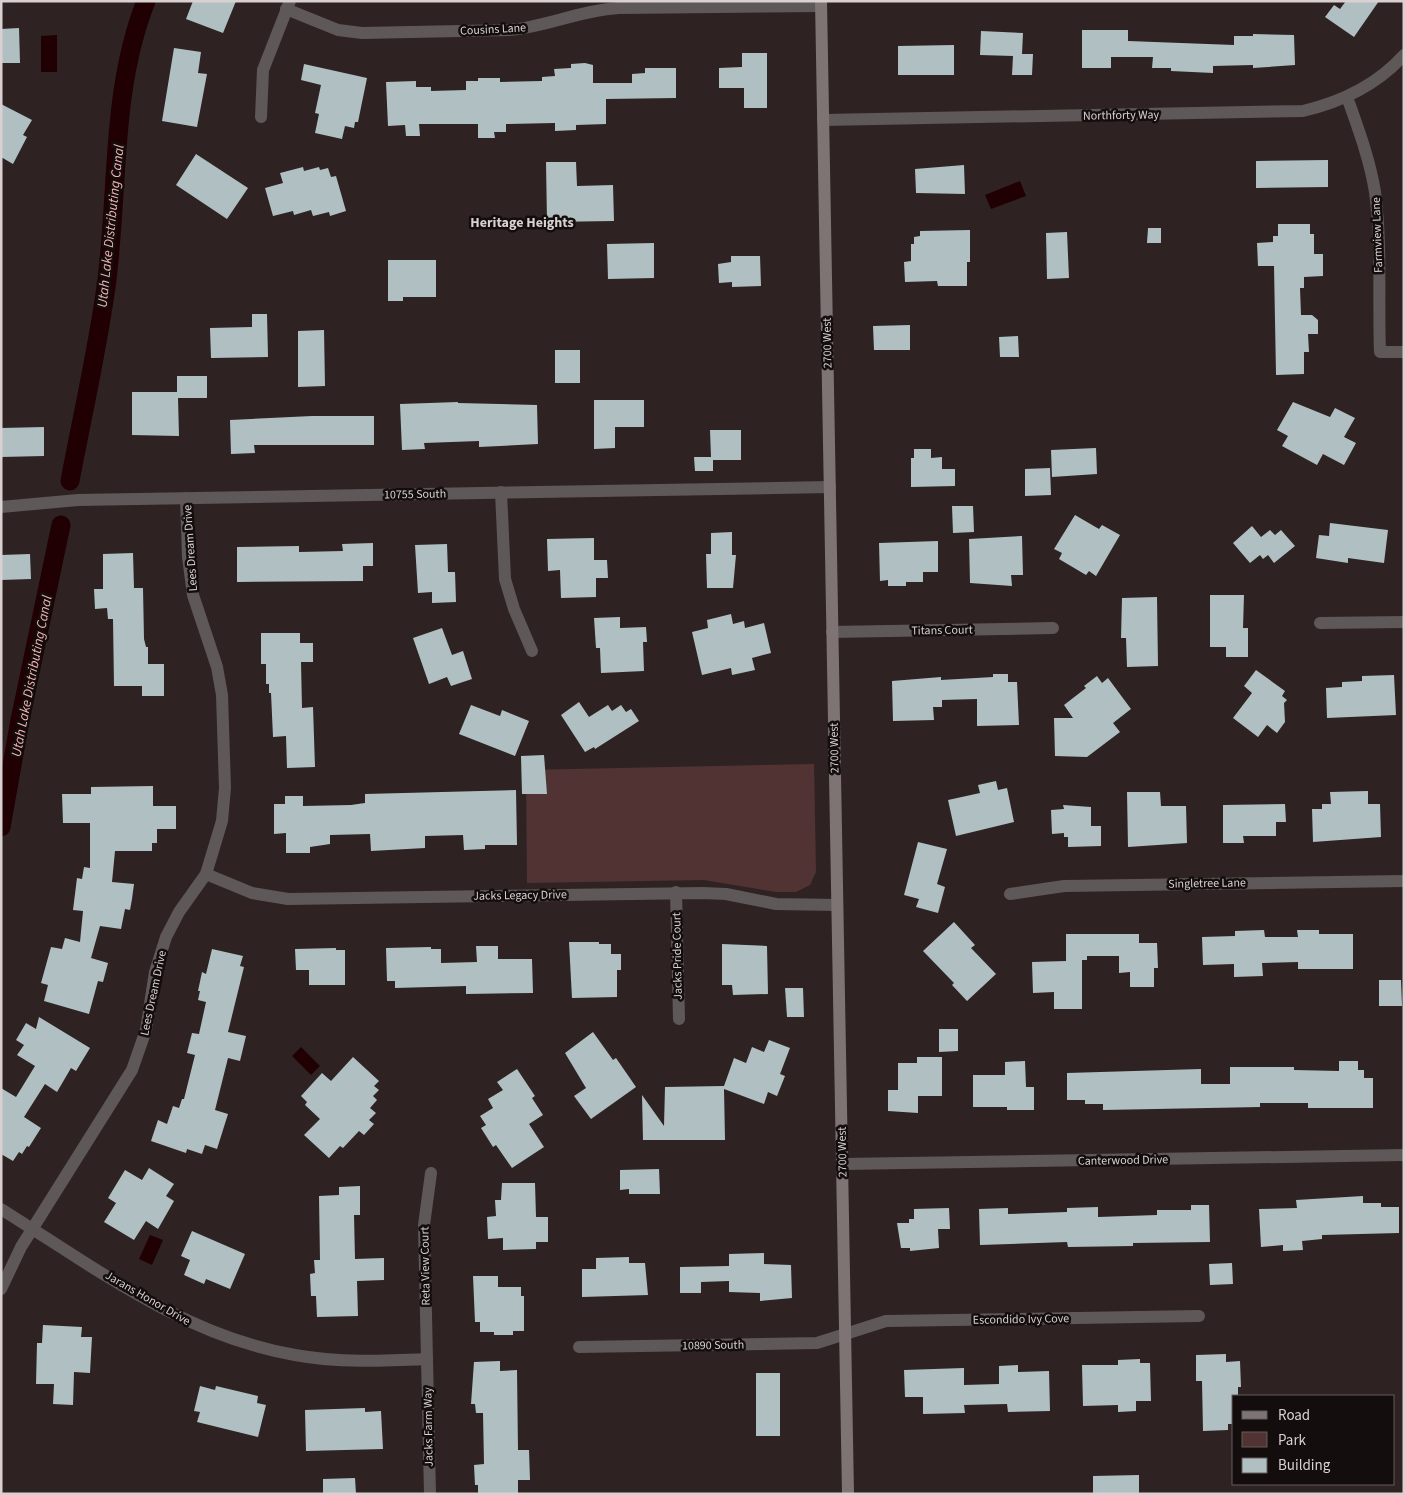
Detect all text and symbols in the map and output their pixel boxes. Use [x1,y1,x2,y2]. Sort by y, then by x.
street label: Cousins Lane [459,19,527,40]
street label: Northforty Way [1083,106,1160,125]
water label: Utah Lake Distributing Canal [92,143,130,309]
street label: Farmview Lane [1368,197,1387,273]
district label: Heritage Heights [470,213,574,233]
street label: 2700 West [819,318,836,368]
street label: 10755 South [384,485,446,504]
street label: Lees Dream Drive [179,504,202,592]
water label: Utah Lake Distributing Canal [7,593,58,759]
street label: Titans Court [911,621,973,640]
street label: 2700 West [826,723,843,773]
street label: Singletree Lane [1168,874,1246,893]
street label: Jacks Legacy Drive [473,886,567,905]
street label: Jacks Pride Court [668,912,687,1000]
street label: Lees Dream Drive [136,949,171,1037]
street label: 2700 West [834,1127,851,1177]
street label: Canterwood Drive [1078,1151,1168,1170]
street label: Reta View Court [416,1226,435,1306]
street label: Jarans Honor Drive [102,1267,193,1330]
street label: Escondido Ivy Cove [973,1310,1069,1329]
street label: 10890 South [682,1336,744,1355]
street label: Jacks Farm Way [419,1387,438,1467]
legend [1232,1395,1395,1485]
text: Road [1278,1405,1310,1426]
text: Park [1278,1430,1307,1451]
text: Building [1278,1455,1331,1476]

